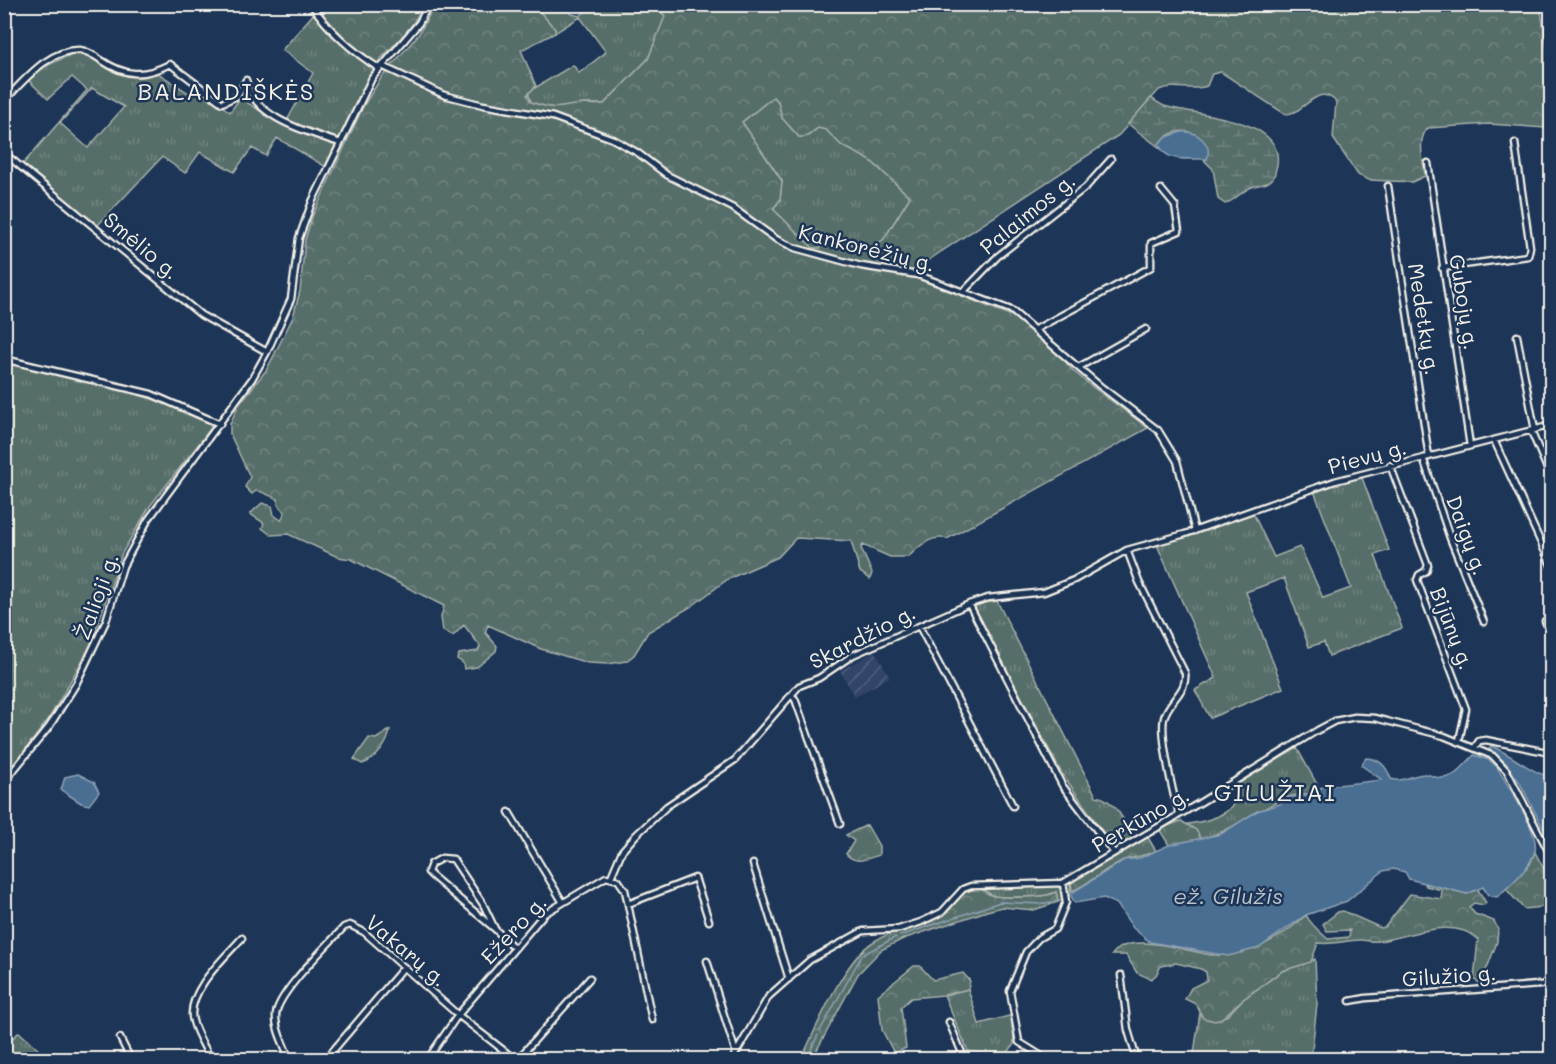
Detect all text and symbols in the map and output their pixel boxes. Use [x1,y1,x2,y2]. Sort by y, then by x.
district label: BALANDIŠKĖS [137,75,315,106]
street label: Palaimos g. [974,166,1080,260]
street label: Smėlio g. [99,205,185,285]
street label: Kankorėžių g. [796,217,938,277]
street label: Gubojų g. [1444,252,1486,352]
street label: Medetkų g. [1403,261,1447,377]
street label: Pievų g. [1325,433,1409,479]
street label: Daigų g. [1441,492,1495,578]
street label: Žalioji g. [68,549,124,643]
street label: Bijūnų g. [1425,583,1481,673]
street label: Skardžio g. [804,598,920,674]
district label: GILUŽIAI [1214,776,1336,807]
street label: Perkūno g. [1086,780,1194,858]
water label: ež. Gilužis [1173,881,1283,910]
street label: Ežero g. [474,889,552,969]
street label: Vakarų g. [361,908,453,992]
street label: Gilužio g. [1401,958,1497,992]

